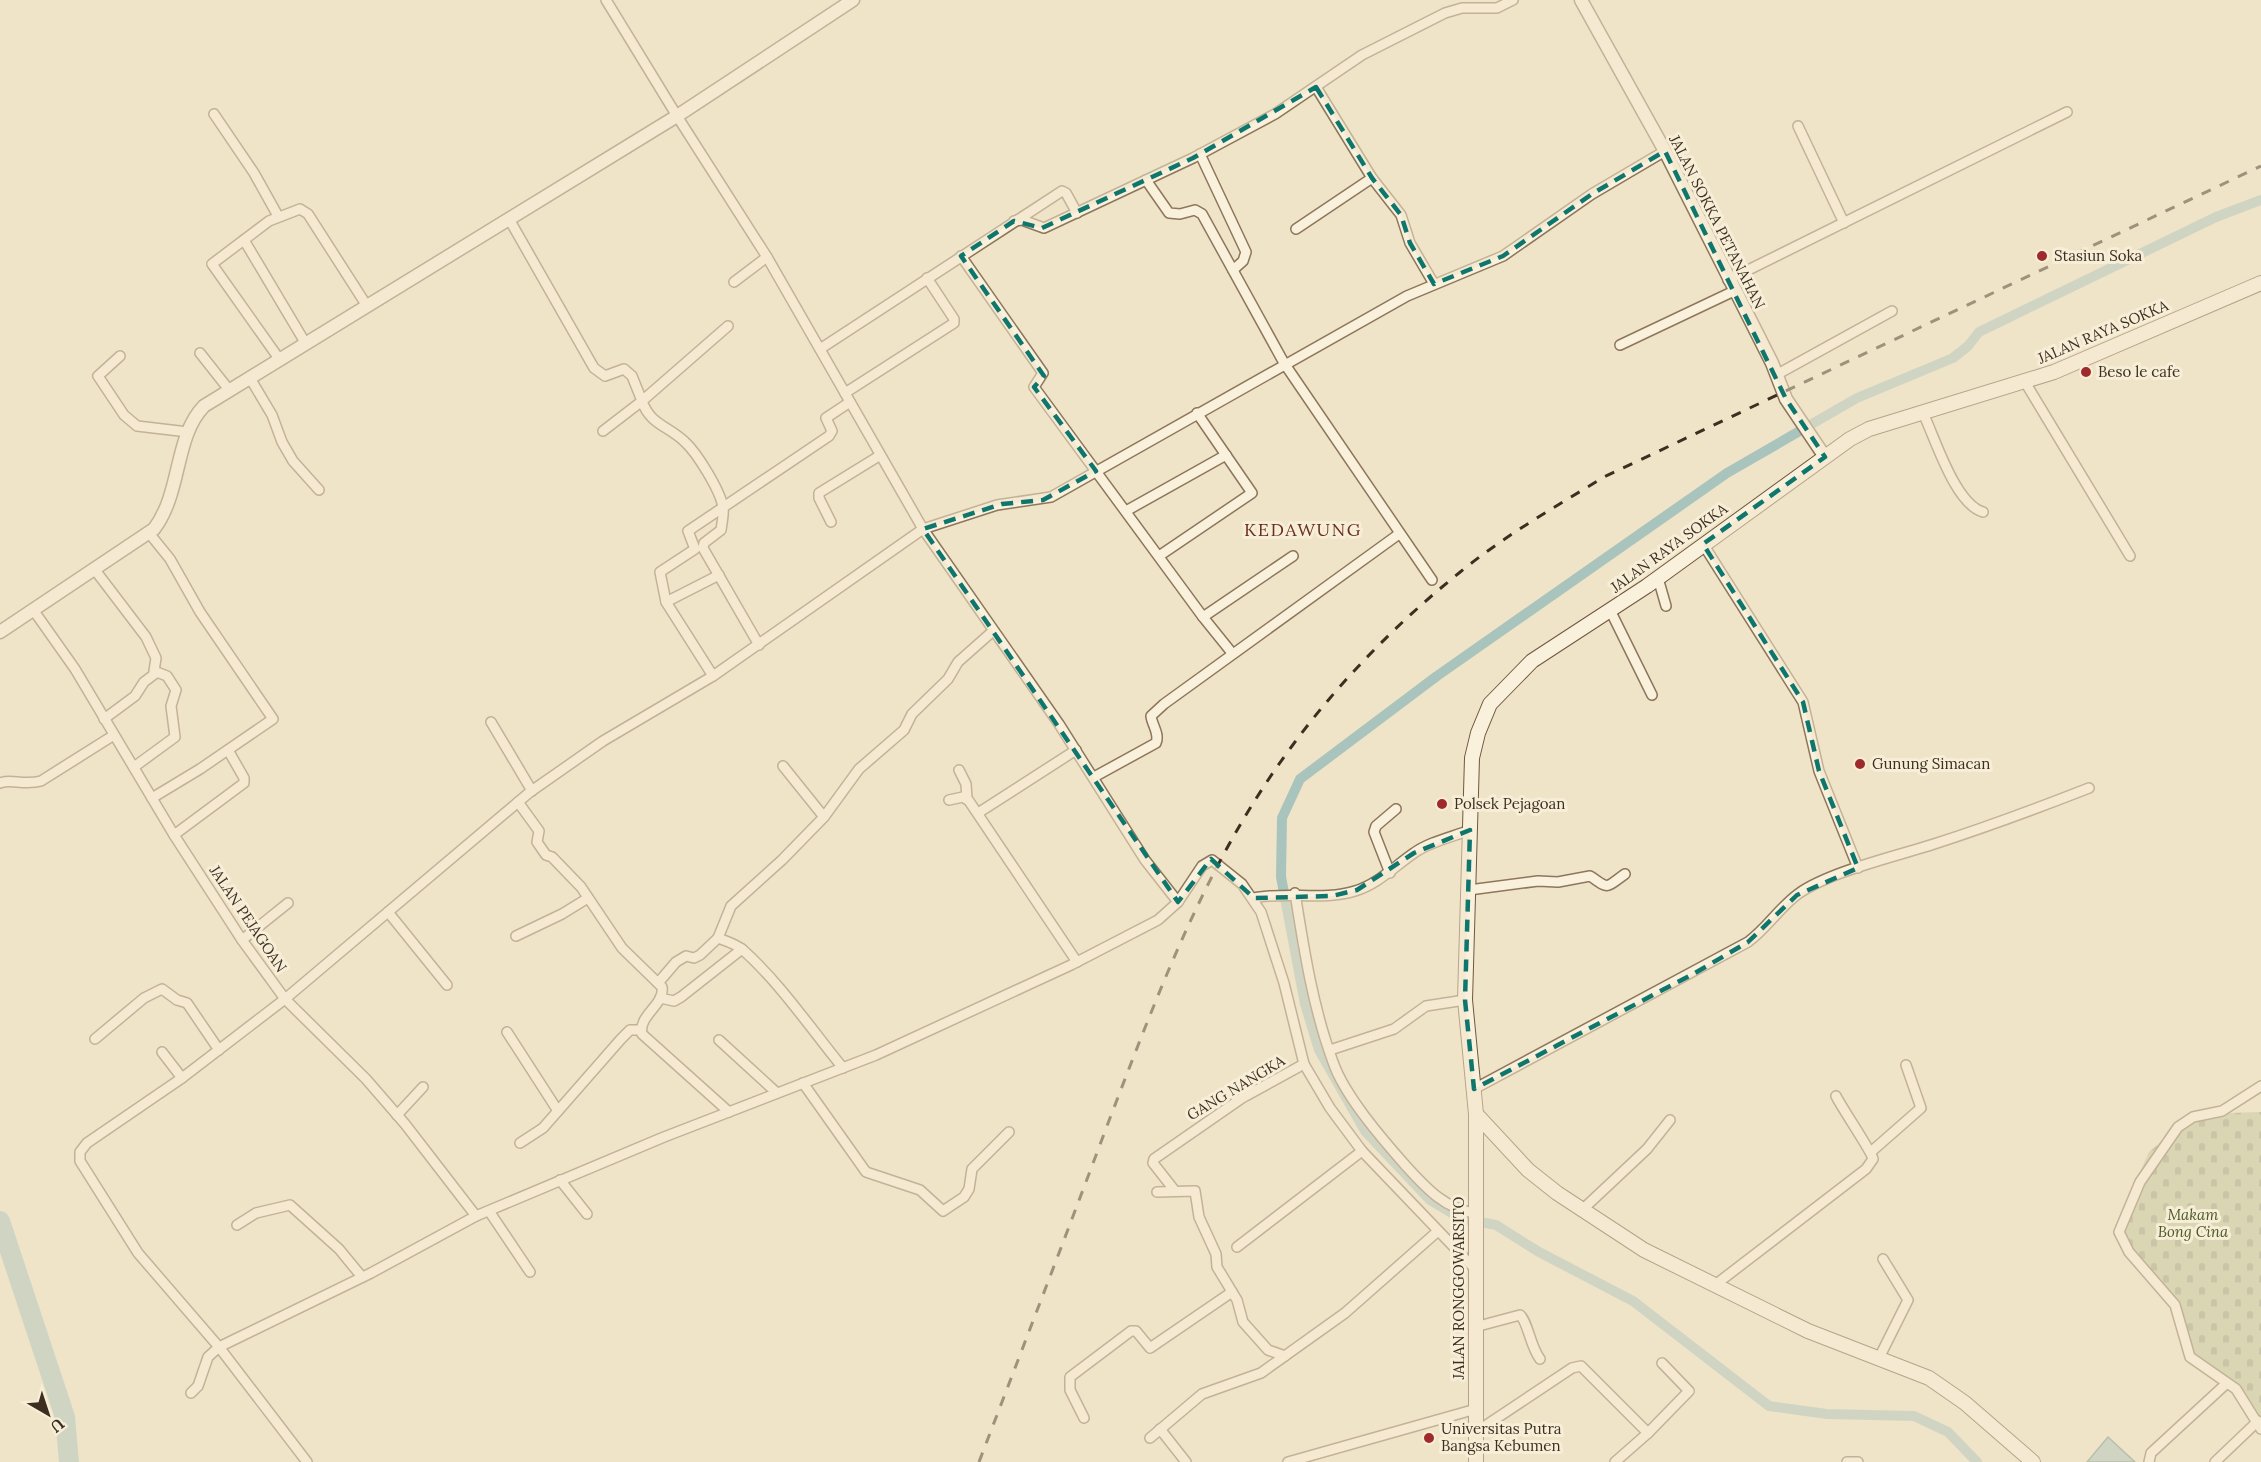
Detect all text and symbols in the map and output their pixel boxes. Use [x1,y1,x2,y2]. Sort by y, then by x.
street label: JALAN SOKKA PETANAHAN [1665,131,1770,312]
place label: Stasiun Soka [2054,246,2142,265]
marker: Stasiun Soka [2035,249,2049,263]
street label: JALAN RAYA SOKKA [2034,295,2171,368]
place label: Beso le cafe [2098,362,2180,381]
marker: Beso le cafe [2079,365,2093,379]
street label: JALAN RAYA SOKKA [1606,498,1731,597]
district label: KEDAWUNG [1244,518,1362,541]
place label: Gunung Simacan [1872,754,1990,773]
marker: Gunung Simacan [1853,757,1867,771]
place label: Polsek Pejagoan [1454,794,1565,813]
marker: Polsek Pejagoan [1435,797,1449,811]
street label: JALAN PEJAGOAN [205,861,291,976]
street label: GANG NANGKA [1183,1051,1289,1124]
street label: JALAN RONGGOWARSITO [1449,1196,1468,1381]
park label: Makam Bong Cina [2158,1205,2229,1241]
north arrow [18,1384,78,1444]
text: U [46,1414,68,1437]
place label: Universitas Putra Bangsa Kebumen [1441,1419,1562,1455]
marker: Universitas Putra Bangsa Kebumen [1422,1431,1436,1445]

